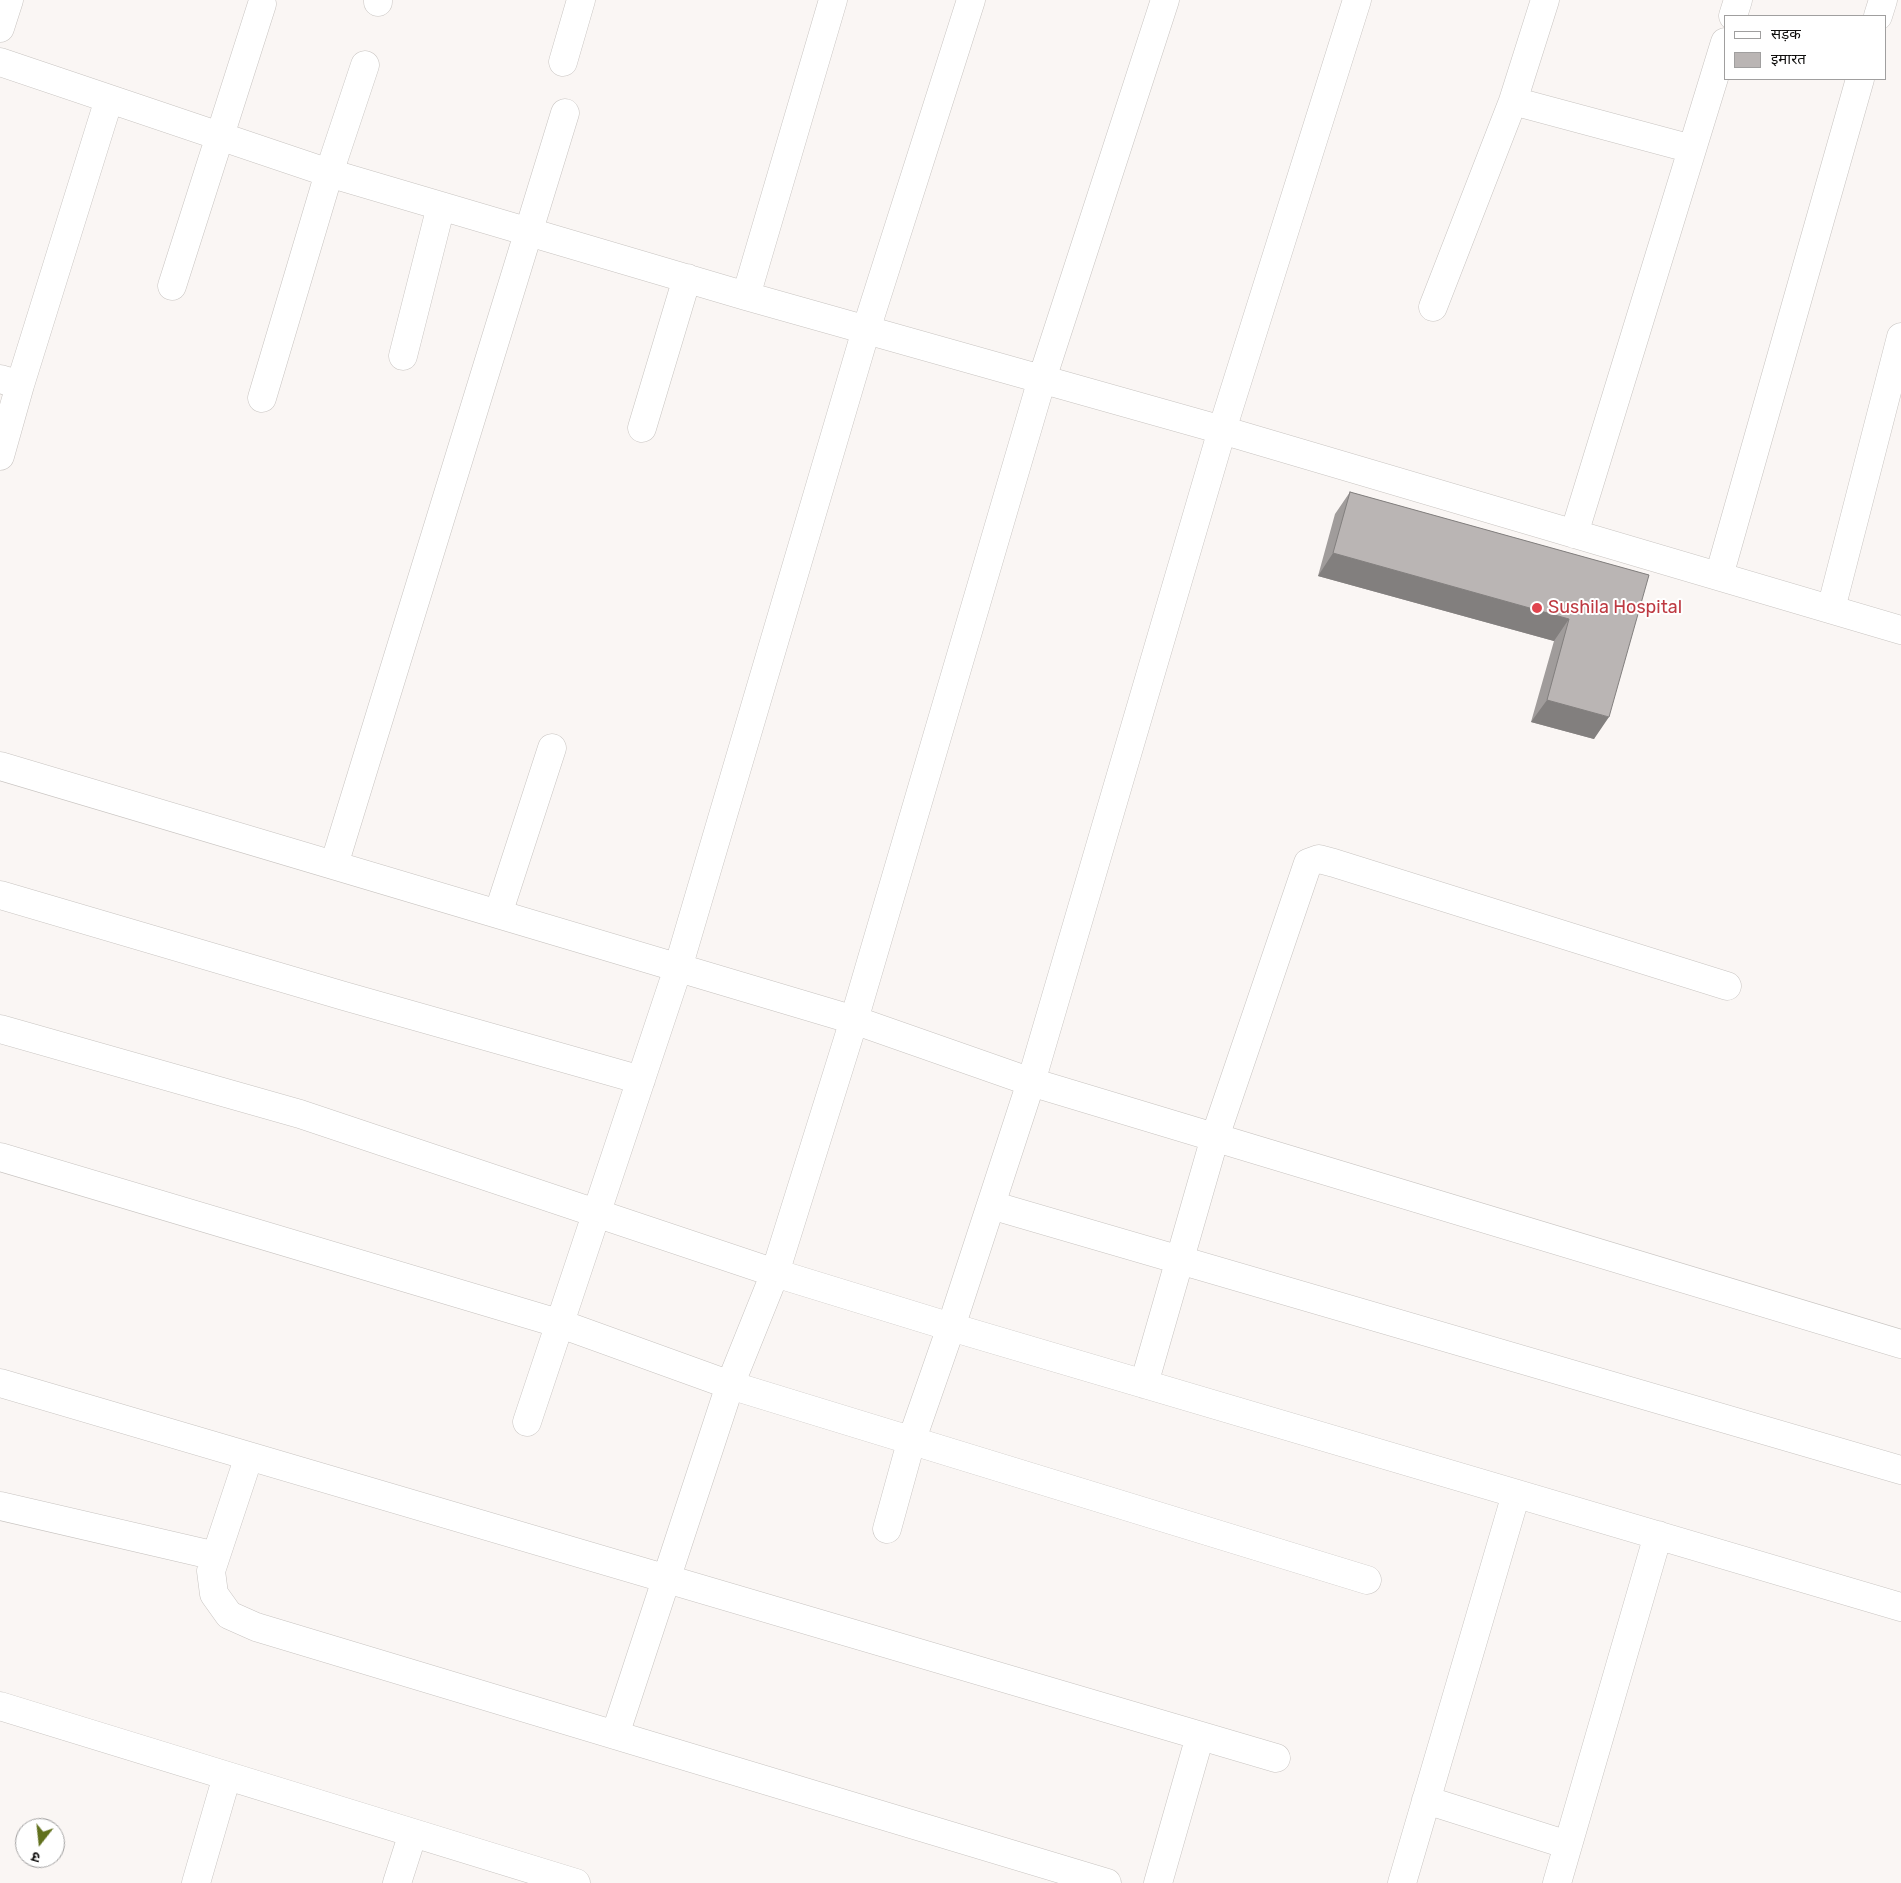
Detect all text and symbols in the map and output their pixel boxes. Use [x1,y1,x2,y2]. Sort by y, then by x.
legend [1724,15,1886,80]
text: सड़क [1771,25,1801,43]
text: इमारत [1771,50,1806,68]
place label: Sushila Hospital [1548,597,1682,619]
marker: Sushila Hospital [1530,601,1544,615]
north arrow [15,1818,65,1868]
text: उ [30,1848,42,1866]

